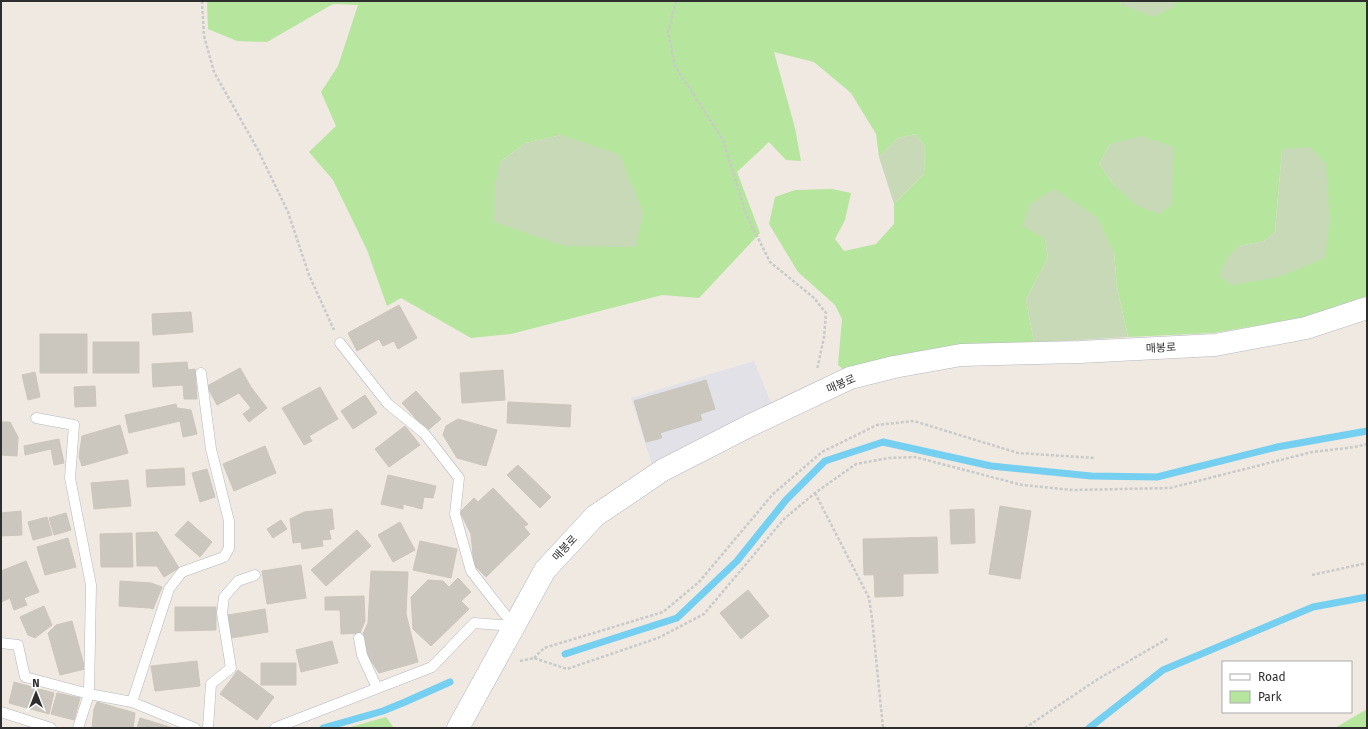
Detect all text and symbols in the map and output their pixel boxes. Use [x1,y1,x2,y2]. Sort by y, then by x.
street label: 매봉로 [1145,341,1177,355]
street label: 매봉로 [824,372,858,396]
street label: 매봉로 [550,532,580,564]
legend [1222,661,1352,713]
text: Road [1258,670,1286,684]
north arrow [16,673,56,713]
text: N [32,677,40,690]
text: Park [1258,690,1282,704]

